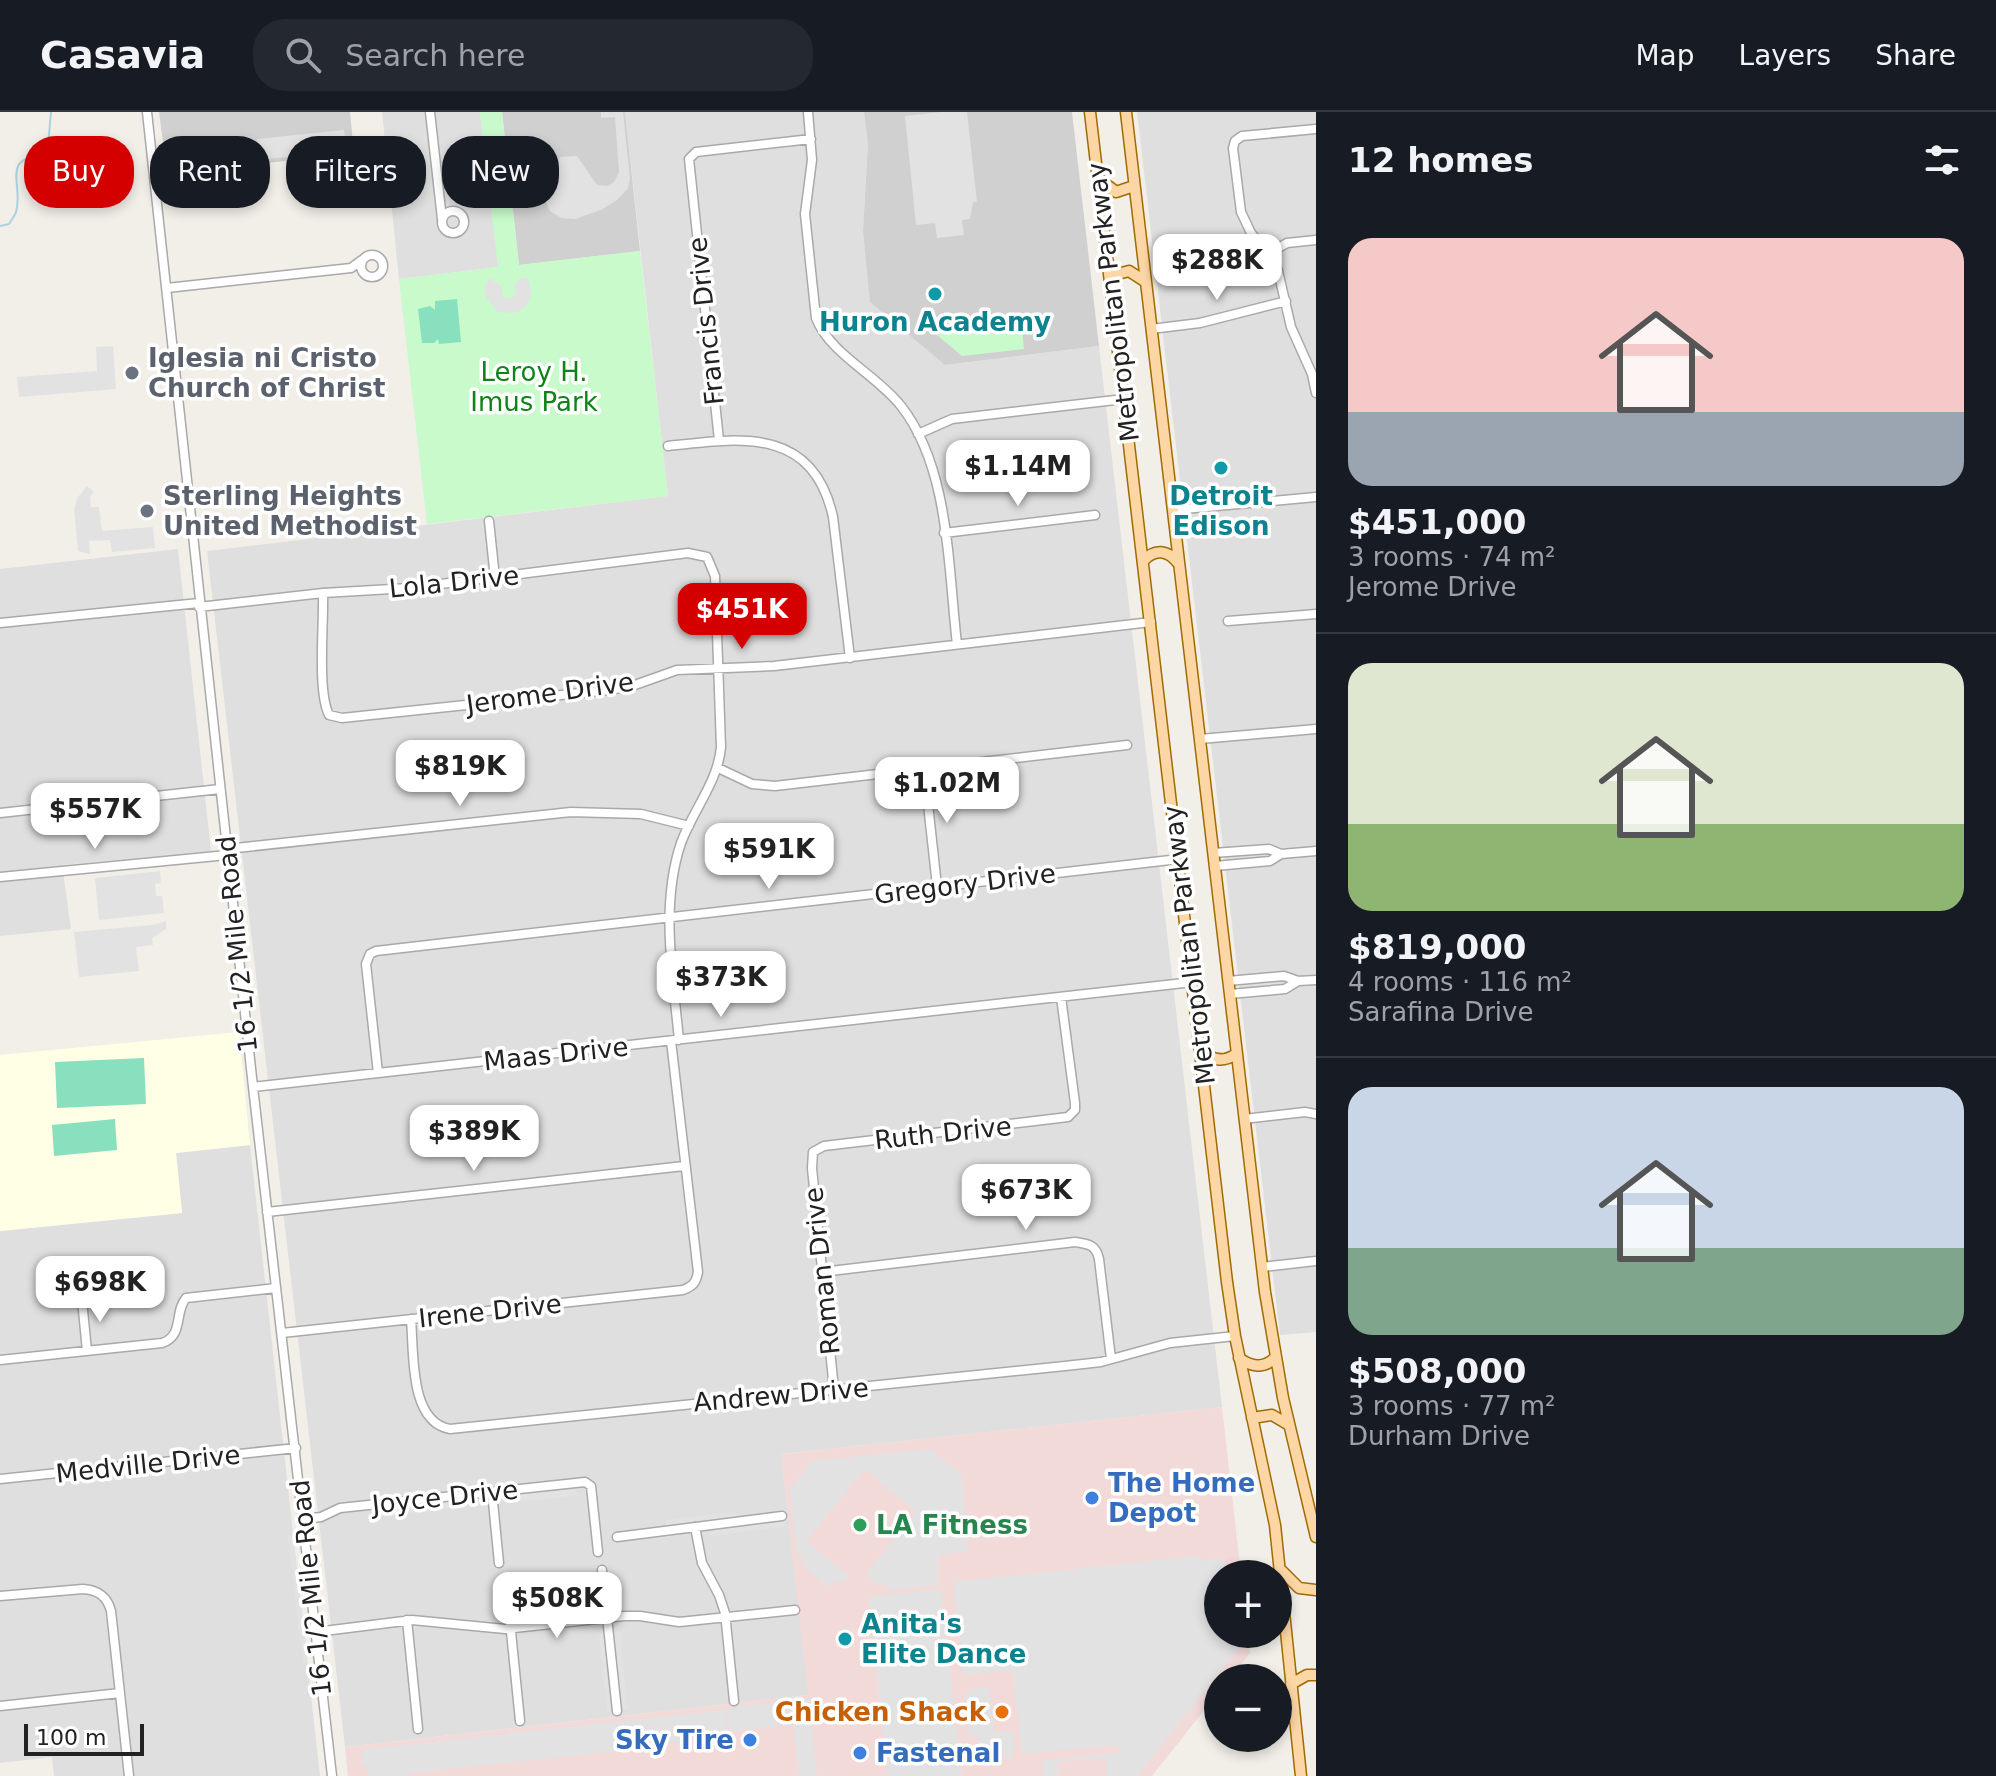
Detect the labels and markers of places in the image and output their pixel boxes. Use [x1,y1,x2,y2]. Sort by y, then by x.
pin: $288K [1161,234,1273,302]
marker: Huron Academy [926,285,944,303]
place label: Huron Academy [819,307,1051,337]
place label: Iglesia ni Cristo Church of Christ [148,343,385,403]
marker: Iglesia ni Cristo Church of Christ [123,364,141,382]
pin: $1.14M [953,440,1083,508]
marker: Detroit Edison [1212,459,1230,477]
place label: Sterling Heights United Methodist [163,481,417,541]
place label: Detroit Edison [1169,481,1273,541]
marker: Sterling Heights United Methodist [138,502,156,520]
pin: $451K [686,583,798,651]
pin: $819K [404,740,516,808]
pin: $1.02M [882,757,1012,825]
pin: $557K [39,783,151,851]
pin: $591K [713,823,825,891]
pin: $373K [665,951,777,1019]
pin: $389K [418,1105,530,1173]
pin: $673K [970,1164,1082,1232]
pin: $698K [44,1256,156,1324]
place label: The Home Depot [1108,1468,1255,1528]
marker: The Home Depot [1083,1489,1101,1507]
place label: LA Fitness [876,1510,1028,1540]
marker: LA Fitness [851,1516,869,1534]
pin: $508K [501,1572,613,1640]
place label: Anita's Elite Dance [861,1609,1026,1669]
marker: Anita's Elite Dance [836,1630,854,1648]
place label: Chicken Shack [775,1697,987,1727]
marker: Chicken Shack [993,1703,1011,1721]
place label: Sky Tire [615,1725,734,1755]
marker: Sky Tire [741,1731,759,1749]
place label: Fastenal [876,1738,1000,1768]
marker: Fastenal [851,1744,869,1762]

